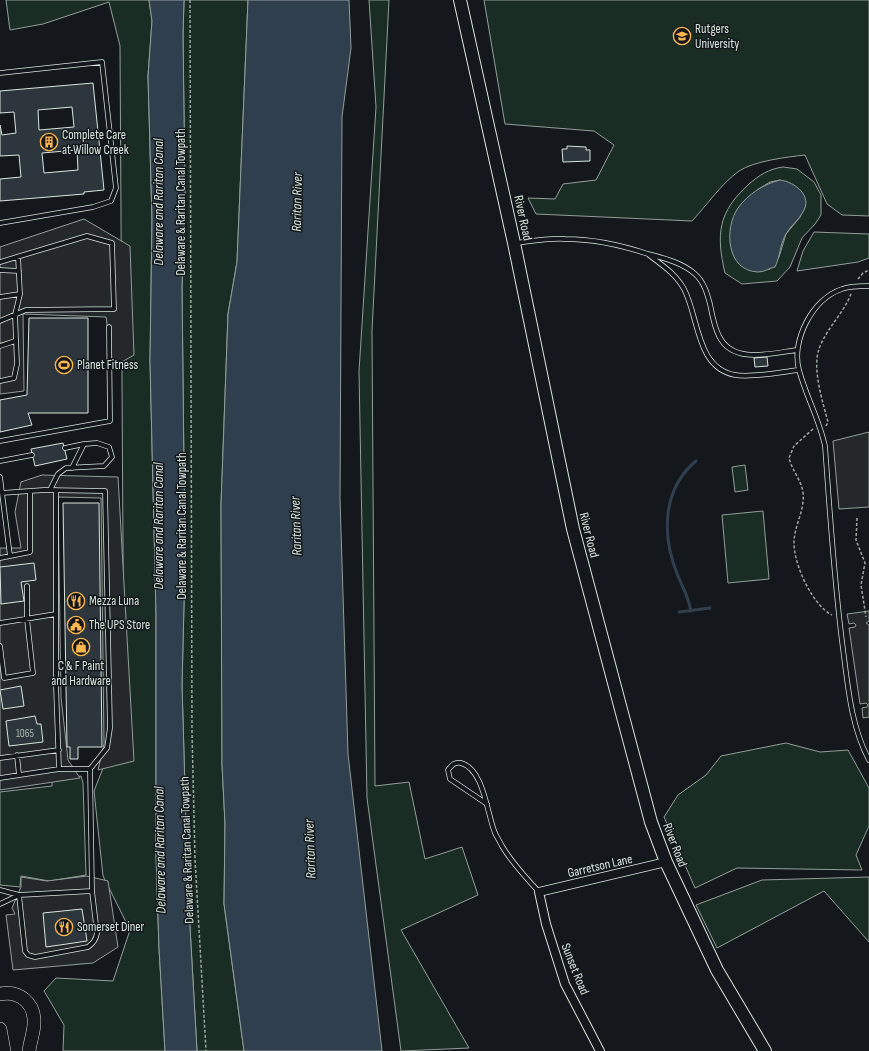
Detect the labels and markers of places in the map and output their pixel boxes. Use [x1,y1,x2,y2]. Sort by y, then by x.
place label: Rutgers University [695,21,739,52]
school or university icon: Rutgers University [672,26,692,46]
place label: Complete Care at Willow Creek [62,127,129,158]
building icon: Complete Care at Willow Creek [39,132,59,152]
sports icon: Planet Fitness [54,355,74,375]
place label: Planet Fitness [77,357,139,373]
restaurant icon: Mezza Luna [66,591,86,611]
place label: Mezza Luna [89,593,139,609]
public building icon: The UPS Store [66,615,86,635]
place label: The UPS Store [89,617,150,633]
shop icon: C & F Paint and Hardware [71,637,91,657]
place label: C & F Paint and Hardware [51,658,111,689]
restaurant icon: Somerset Diner [54,917,74,937]
place label: Somerset Diner [77,919,145,935]

